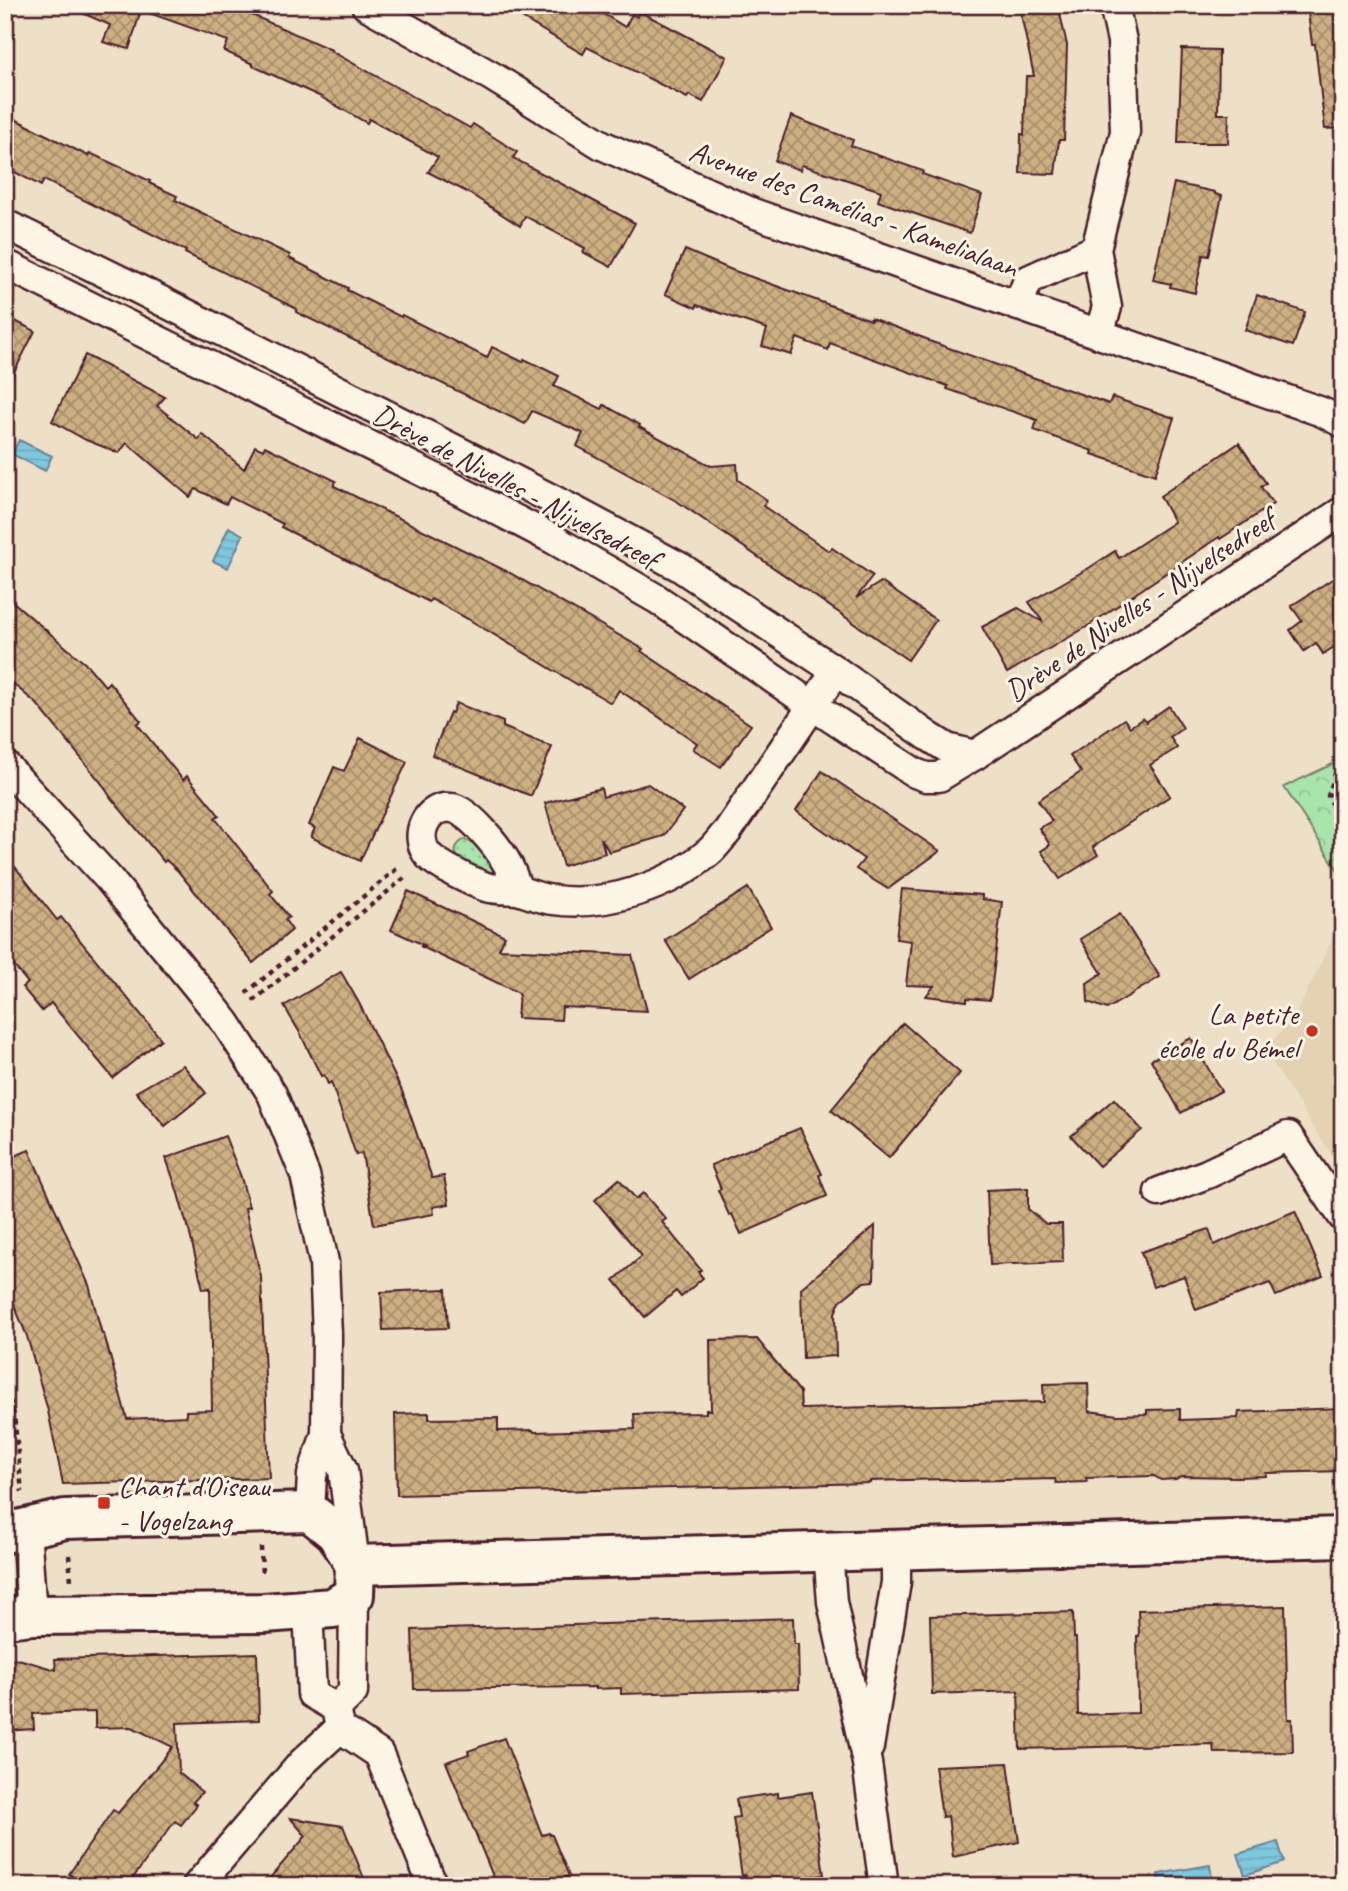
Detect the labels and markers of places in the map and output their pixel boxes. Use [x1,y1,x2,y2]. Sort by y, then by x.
place label: La petite école du Bémel [1158,995,1303,1067]
marker: La petite école du Bémel [1304,1023,1320,1039]
place label: Chant d'Oiseau - Vogelzang [118,1467,272,1539]
marker: Chant d'Oiseau - Vogelzang [96,1495,112,1511]

